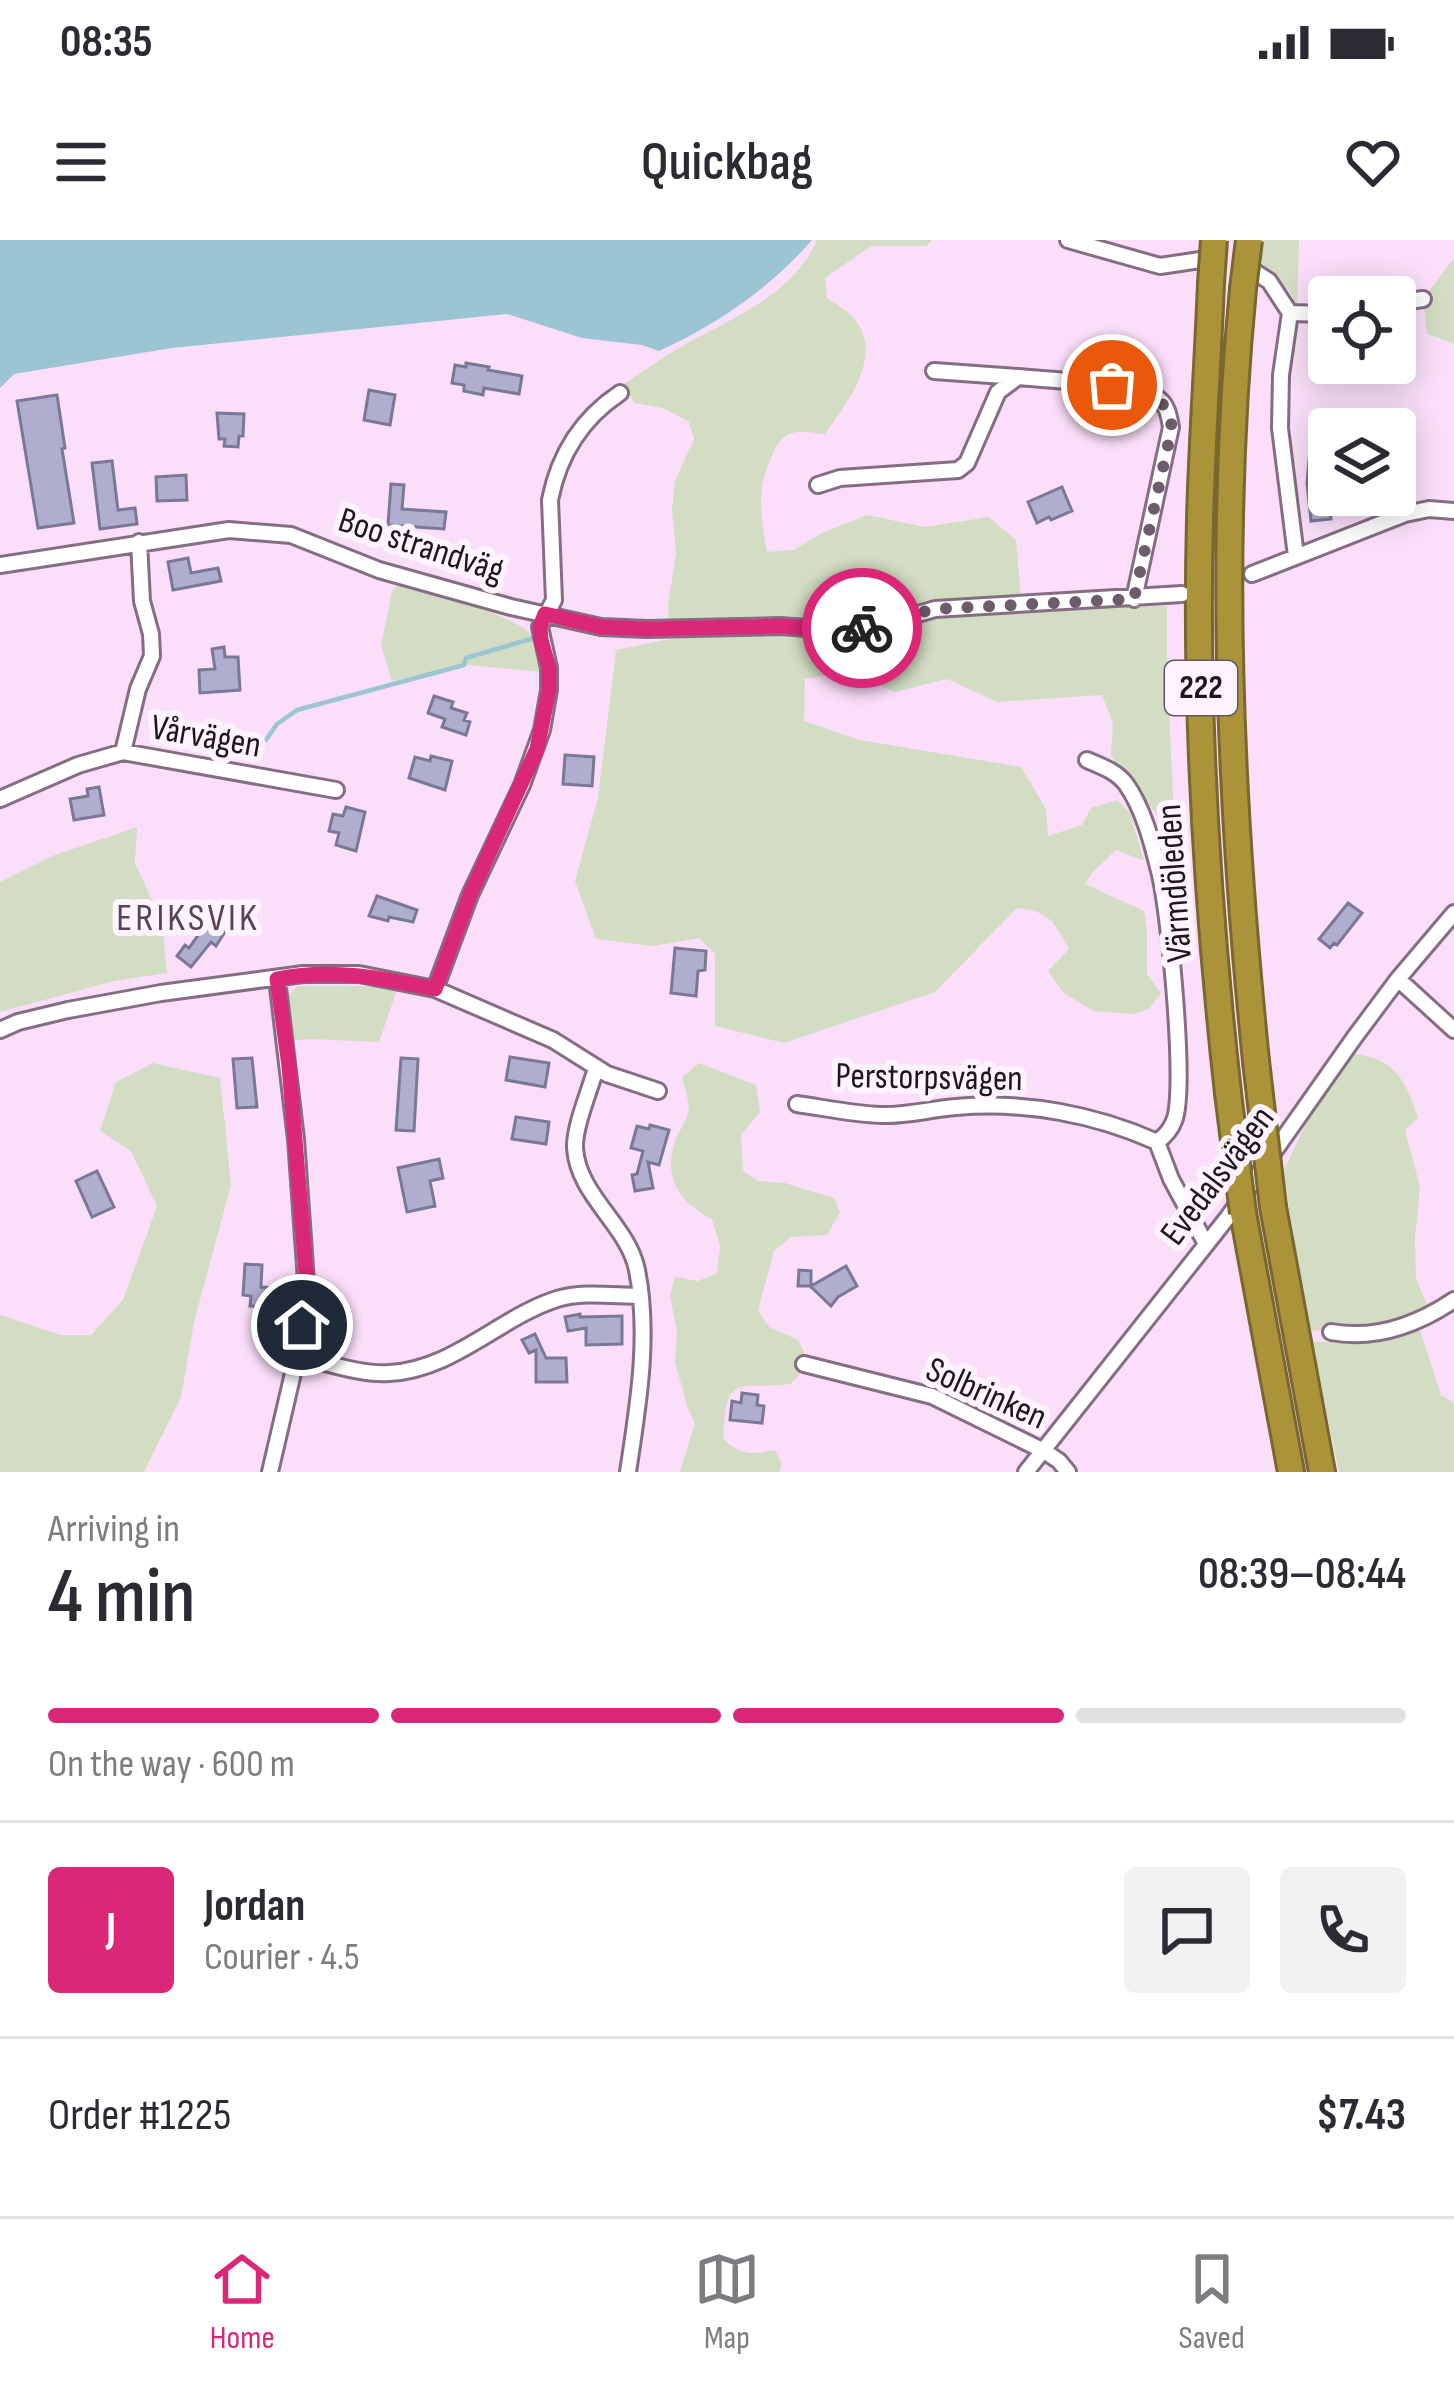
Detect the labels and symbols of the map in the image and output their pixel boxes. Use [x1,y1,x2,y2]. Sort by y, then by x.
pin [1061,334,1163,436]
street label: Boo strandväg [333,499,509,593]
courier [802,568,922,688]
road number: 222 [1165,661,1237,715]
street label: Vårvägen [148,706,264,768]
street label: Värmdöleden [1148,802,1202,964]
district label: ERIKSVIK [116,895,260,942]
street label: Perstorpsvägen [835,1055,1023,1101]
street label: Evedalsvägen [1152,1098,1284,1254]
pin [251,1274,353,1376]
street label: Solbrinken [919,1348,1053,1440]

